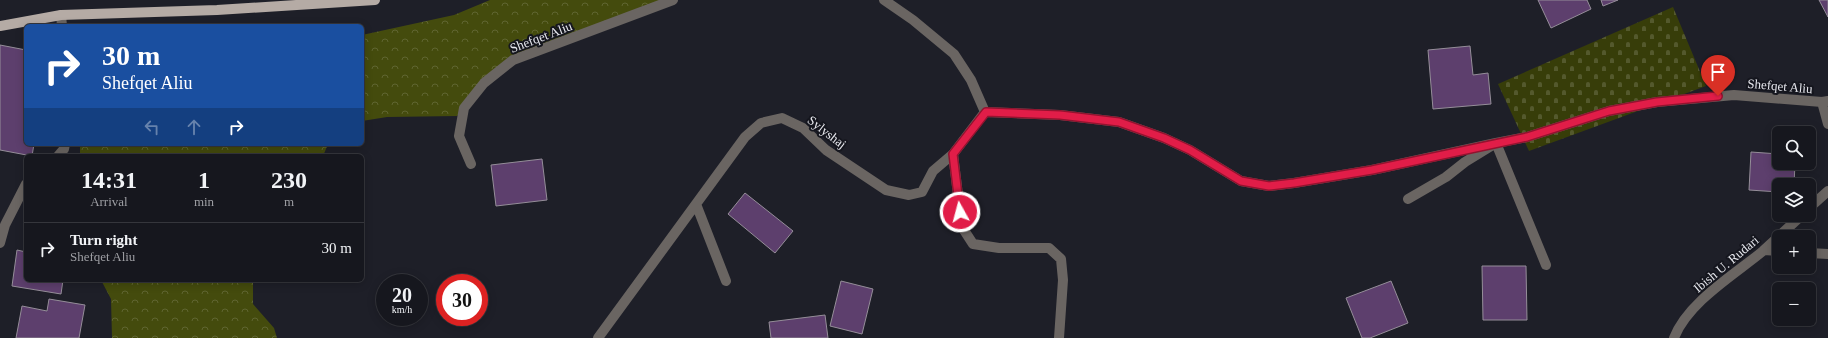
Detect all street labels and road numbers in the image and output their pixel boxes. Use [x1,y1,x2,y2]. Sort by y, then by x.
street label: Shefqet Aliu [508,18,575,56]
street label: Shefqet Aliu [1747,76,1814,96]
street label: Sylyshaj [805,112,849,152]
street label: Ibish U. Rudari [1690,232,1762,296]

